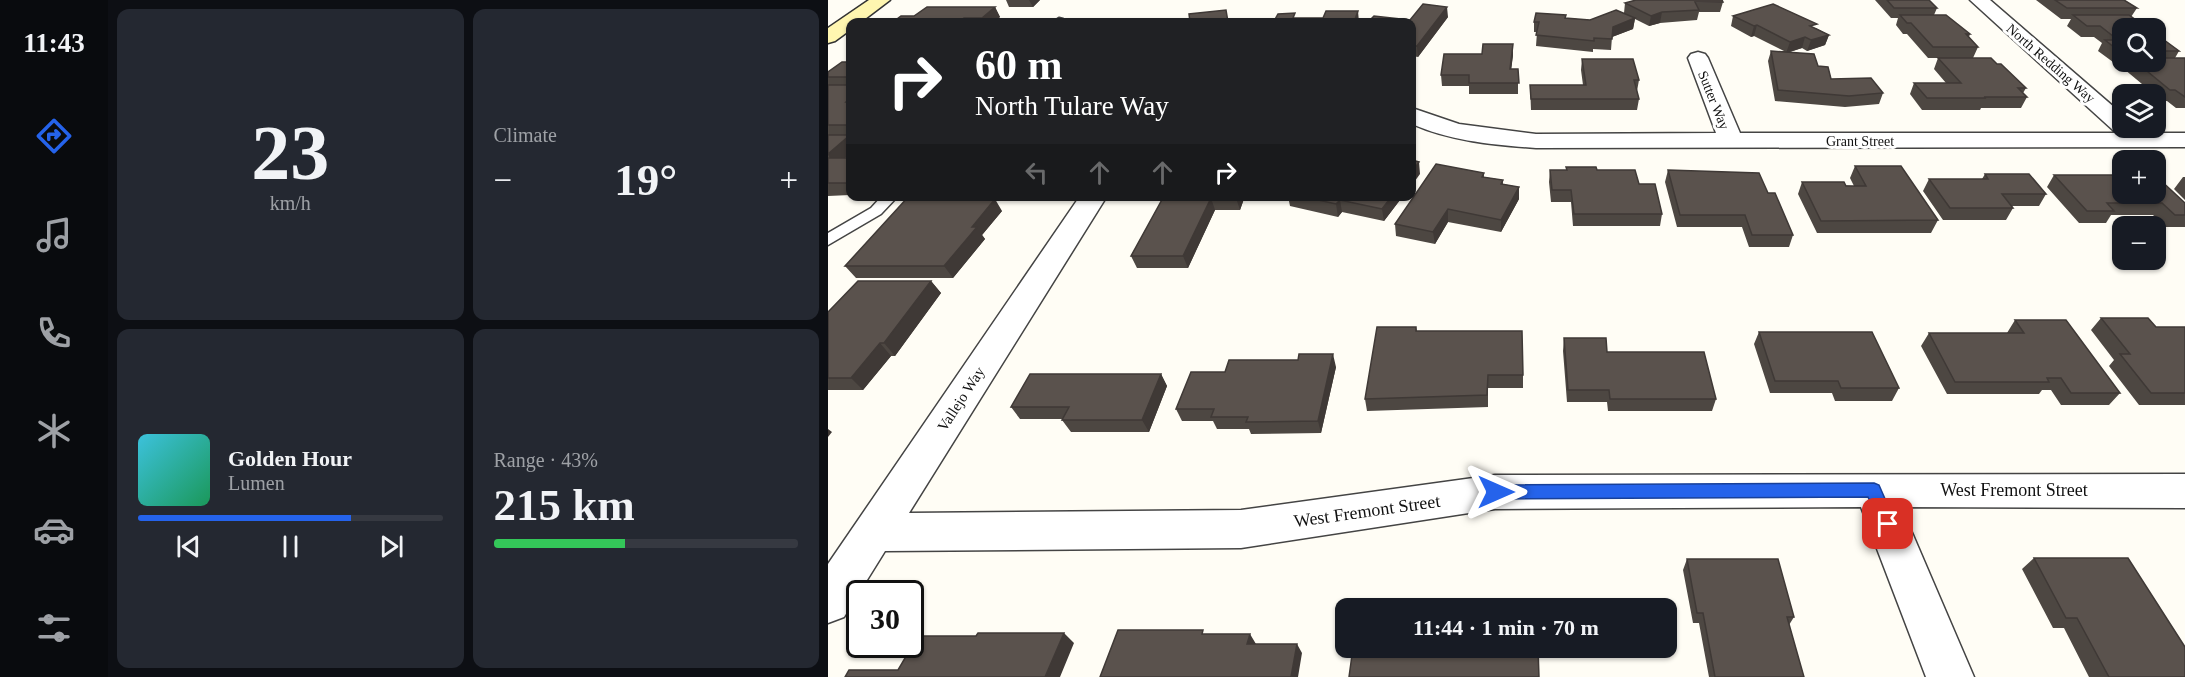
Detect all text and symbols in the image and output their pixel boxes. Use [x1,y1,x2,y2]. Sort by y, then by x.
map controls [2112,18,2166,270]
button: search [2112,18,2166,72]
street label: North Redding Way [2003,21,2098,106]
text: 11:43 [23,28,85,58]
icon: right [876,42,954,120]
text: 60 m [975,42,1063,88]
street label: Sutter Way [1695,69,1732,132]
button: layers [2112,84,2166,138]
text: North Tulare Way [975,91,1169,121]
text: 23 [251,109,329,196]
icon: directions [33,115,75,157]
text: Climate [494,124,557,146]
street label: Grant Street [1826,134,1894,149]
button: + [2112,150,2166,204]
text: 19° [614,155,677,205]
icon: left [1020,156,1053,189]
icon: ahead [1083,156,1116,189]
icon: ahead [1146,156,1179,189]
icon: right [1209,156,1242,189]
text: − [494,162,512,198]
text: + [779,162,798,198]
text: km/h [270,192,311,214]
icon: music [33,214,75,256]
button: − [2112,216,2166,270]
icon: phone [33,312,75,354]
street label: Vallejo Way [934,364,988,434]
icon: climate [33,410,75,452]
text: Golden Hour [228,446,352,471]
text: Range · 43% [494,449,598,471]
position arrow [1464,460,1528,524]
text: Lumen [228,472,285,494]
text: 215 km [494,480,635,530]
street label: West Fremont Street [1940,480,2088,500]
street label: West Fremont Street [1293,491,1441,531]
pin [1862,498,1913,549]
icon: arrive [1871,507,1904,540]
icon: car [33,509,75,551]
icon: previous [172,530,205,563]
icon: pause [274,530,307,563]
icon: next [375,530,408,563]
speed limit sign: 30 [846,580,924,658]
icon: filters [33,607,75,649]
text: 11:44 · 1 min · 70 m [1413,615,1599,640]

